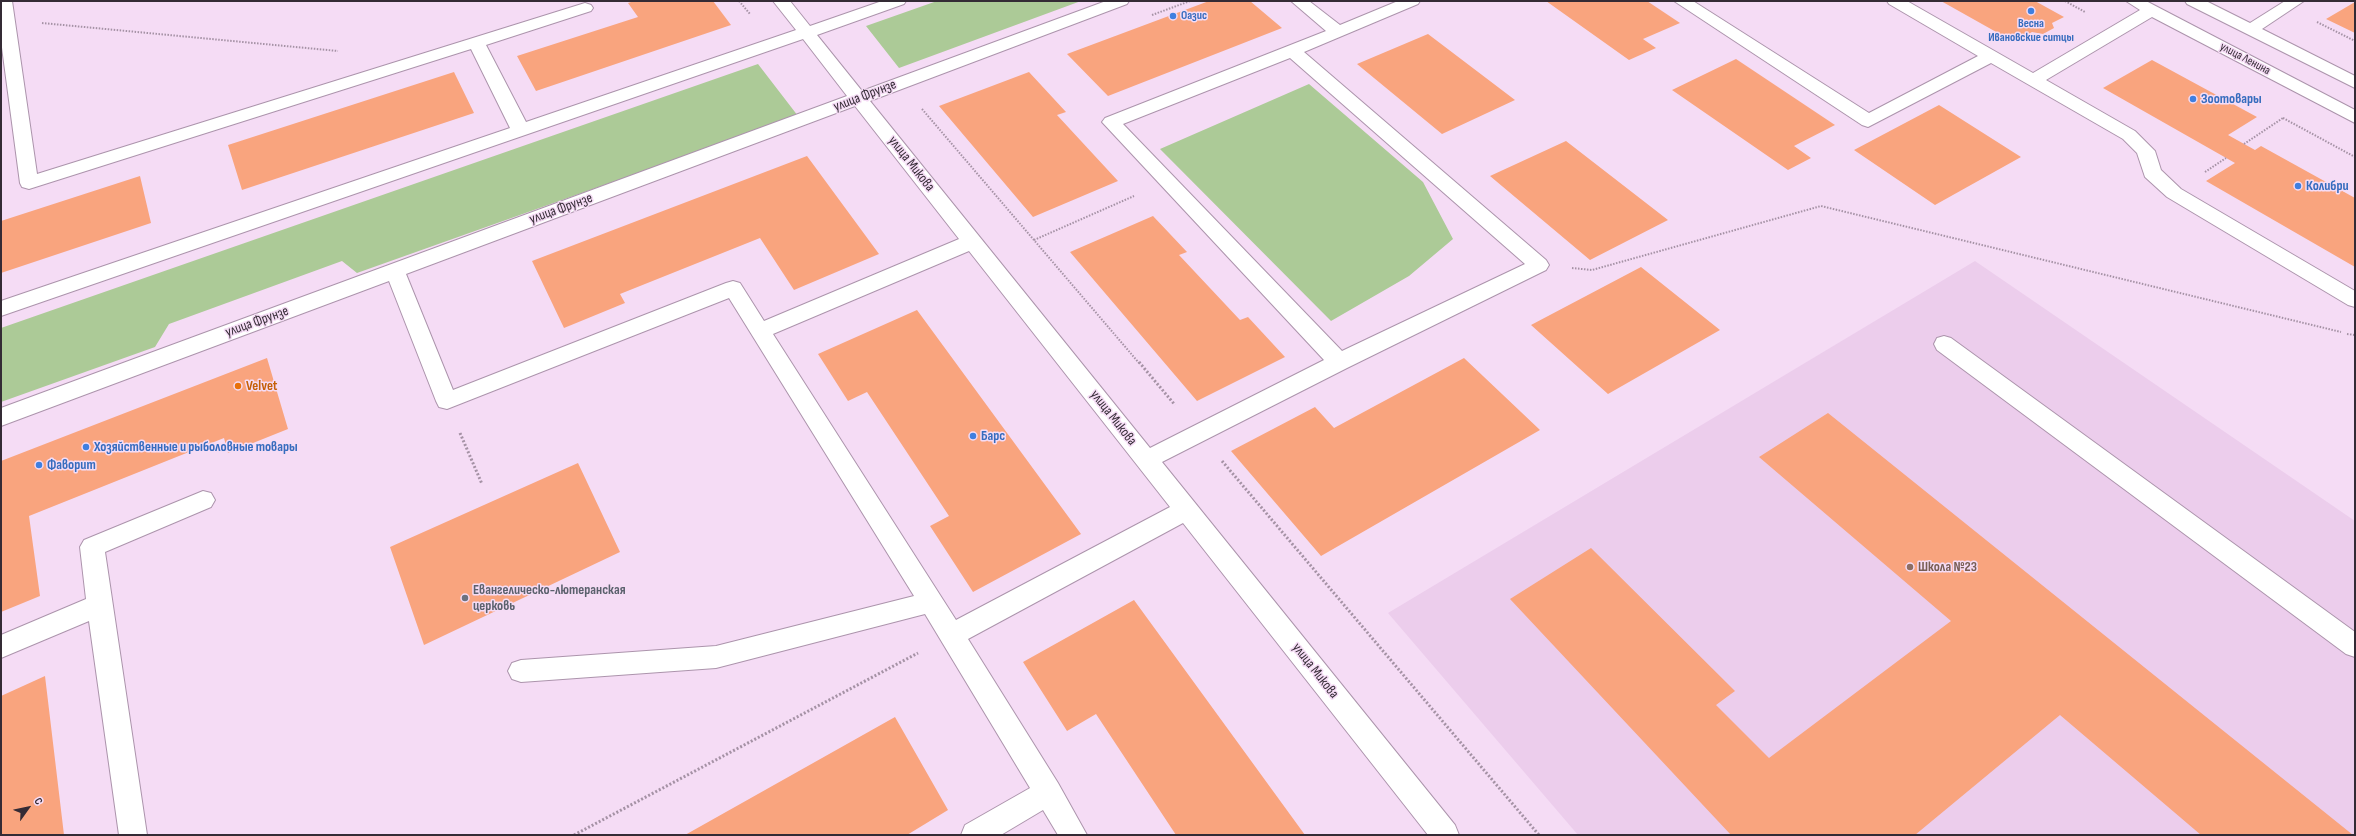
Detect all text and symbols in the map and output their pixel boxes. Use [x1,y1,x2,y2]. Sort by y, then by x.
marker: Весна Ивановские ситцы [2026,6,2036,16]
place label: Оазис [1181,9,1207,23]
marker: Оазис [1168,11,1178,21]
place label: Весна Ивановские ситцы [1988,17,2074,45]
street label: улица Ленина [2217,40,2273,78]
street label: улица Фрунзе [831,76,899,116]
place label: Зоотовары [2201,91,2262,107]
marker: Зоотовары [2188,94,2198,104]
street label: улица Микова [884,133,938,195]
place label: Колибри [2306,178,2349,194]
marker: Колибри [2293,181,2303,191]
street label: улица Фрунзе [527,190,595,228]
street label: улица Фрунзе [223,303,291,341]
place label: Velvet [246,378,277,394]
marker: Velvet [233,381,243,391]
street label: улица Микова [1086,387,1140,449]
place label: Барс [981,428,1005,444]
marker: Барс [968,431,978,441]
place label: Хозяйственные и рыболовные товары [94,439,298,455]
marker: Хозяйственные и рыболовные товары [81,442,91,452]
place label: Фаворит [47,457,96,473]
marker: Фаворит [34,460,44,470]
place label: Школа №23 [1918,559,1977,575]
marker: Школа №23 [1905,562,1915,572]
place label: Евангелическо-лютеранская церковь [473,582,626,614]
marker: Евангелическо-лютеранская церковь [460,593,470,603]
street label: улица Микова [1288,640,1342,702]
north arrow [8,788,48,828]
text: С [31,795,45,807]

